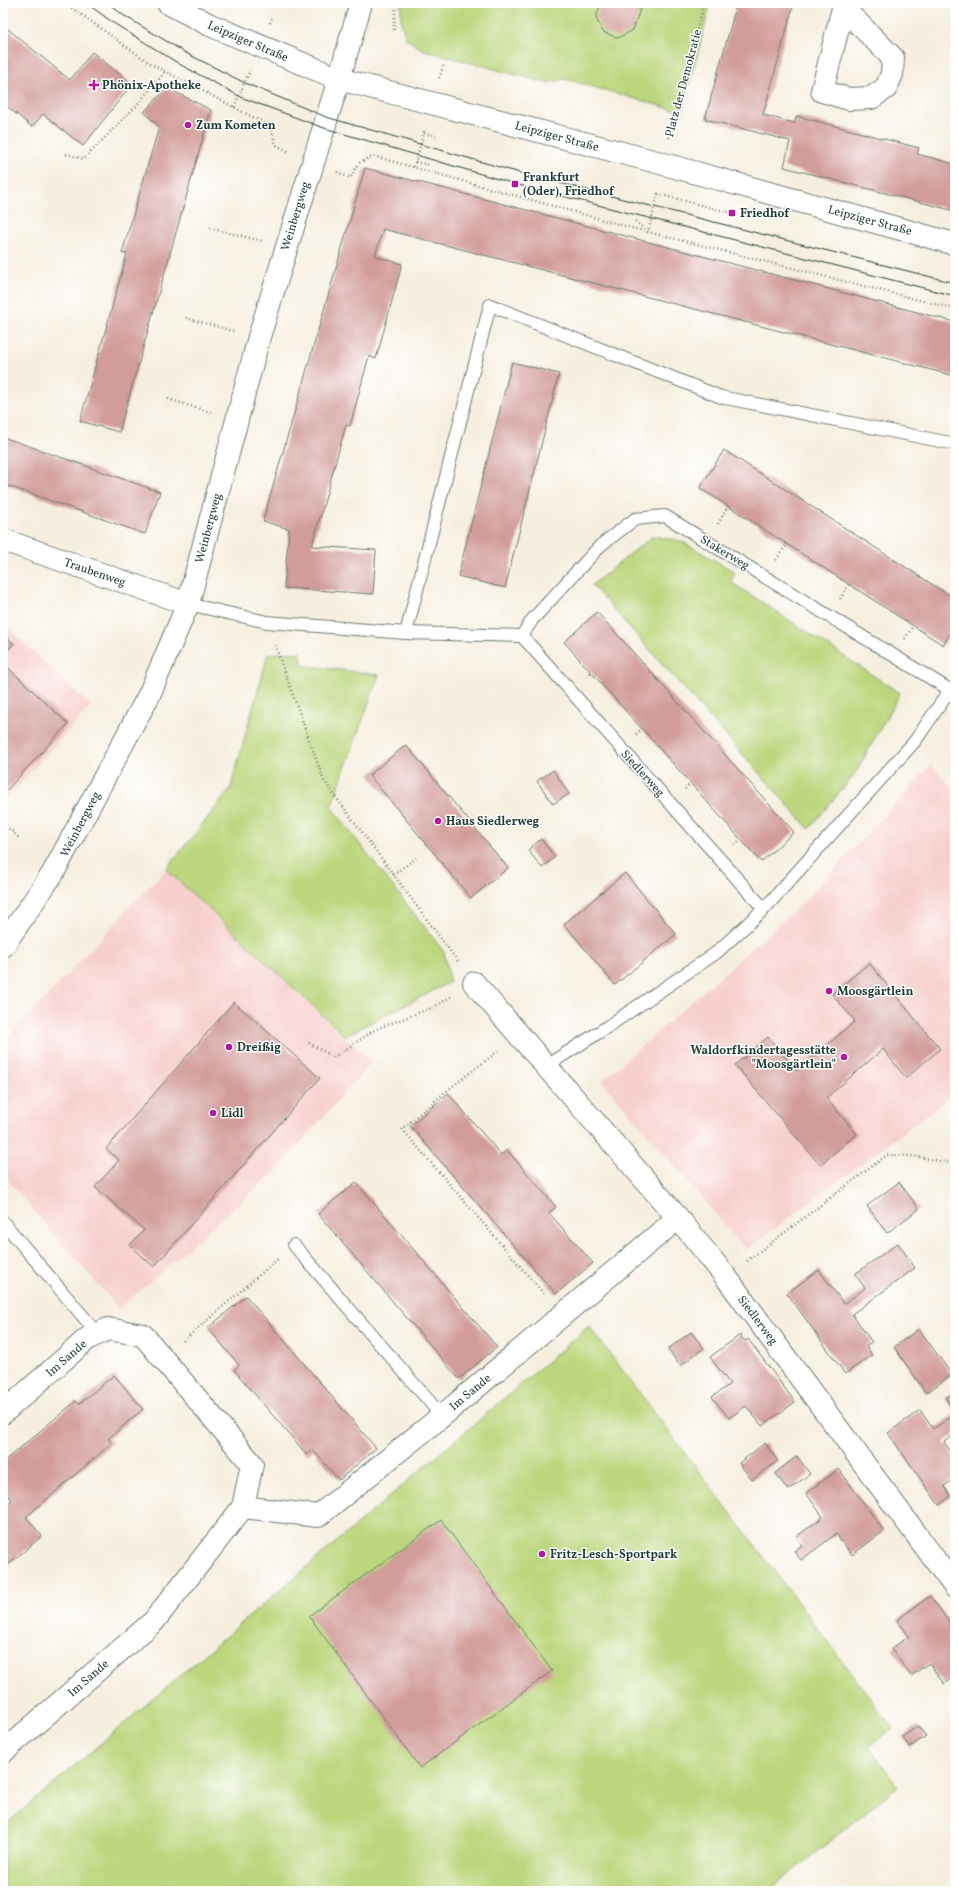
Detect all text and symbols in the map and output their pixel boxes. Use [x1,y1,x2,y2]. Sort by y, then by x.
street label: Leipziger Straße [205,18,291,66]
street label: Platz der Demokratie [662,27,706,139]
place label: Phönix-Apotheke [102,78,201,94]
marker: Phönix-Apotheke [89,80,99,90]
place label: Zum Kometen [196,118,276,134]
street label: Leipziger Straße [513,118,601,156]
marker: Zum Kometen [183,120,193,130]
place label: Frankfurt (Oder), Friedhof [523,170,615,200]
marker: Frankfurt (Oder), Friedhof [510,179,520,189]
street label: Weinbergweg [278,180,314,253]
street label: Leipziger Straße [826,202,914,240]
place label: Friedhof [740,206,790,222]
marker: Friedhof [727,208,737,218]
street label: Weinbergweg [192,491,226,565]
street label: Stakerweg [697,532,752,574]
street label: Traubenweg [62,555,128,591]
street label: Siedlerweg [617,747,668,801]
street label: Weinbergweg [57,789,105,860]
place label: Haus Siedlerweg [446,814,540,830]
marker: Haus Siedlerweg [433,816,443,826]
place label: Moosgärtlein [837,984,913,1000]
marker: Moosgärtlein [824,986,834,996]
place label: Dreißig [237,1040,281,1056]
marker: Dreißig [224,1042,234,1052]
place label: Waldorfkindertagesstätte "Moosgärtlein" [690,1043,836,1073]
marker: Waldorfkindertagesstätte "Moosgärtlein" [839,1052,849,1062]
place label: Lidl [221,1106,244,1122]
marker: Lidl [208,1108,218,1118]
street label: Siedlerweg [733,1293,781,1349]
street label: Im Sande [43,1336,91,1381]
street label: Im Sande [447,1371,495,1415]
place label: Fritz-Lesch-Sportpark [550,1547,678,1563]
marker: Fritz-Lesch-Sportpark [537,1549,547,1559]
street label: Im Sande [65,1656,113,1701]

